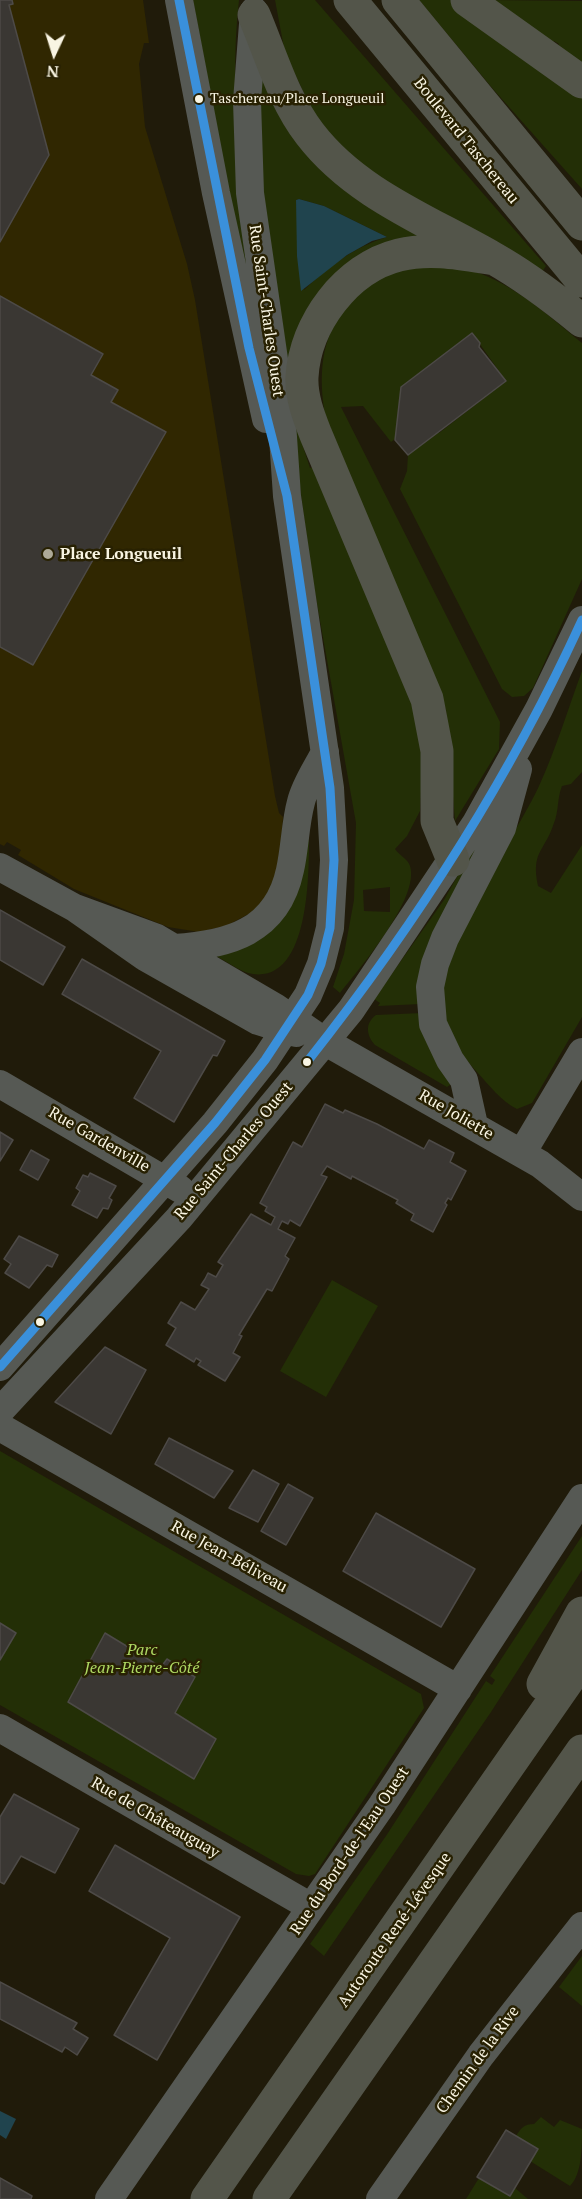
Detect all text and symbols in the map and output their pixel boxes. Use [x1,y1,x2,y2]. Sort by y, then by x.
north arrow [24,24,84,84]
text: N [46,61,60,83]
street label: Boulevard Taschereau [409,74,523,208]
place label: Taschereau/Place Longueuil [210,91,384,107]
marker: Taschereau/Place Longueuil [193,93,205,105]
street label: Rue Saint-Charles Ouest [244,224,288,398]
place label: Place Longueuil [60,544,182,564]
marker: Place Longueuil [41,547,55,561]
unlabelled marker [301,1056,313,1068]
street label: Rue Saint-Charles Ouest [171,1078,297,1224]
street label: Rue Joliette [415,1086,497,1144]
street label: Rue Gardenville [45,1103,153,1177]
unlabelled marker [34,1316,46,1328]
street label: Rue Jean-Béliveau [168,1517,290,1597]
park label: Parc Jean-Pierre-Côté [85,1640,199,1678]
street label: Rue du Bord-de-l'Eau Ouest [287,1763,413,1939]
street label: Rue de Châteauguay [87,1773,223,1863]
street label: Autoroute René-Lévesque [334,1849,456,2011]
street label: Chemin de la Rive [433,2002,523,2118]

